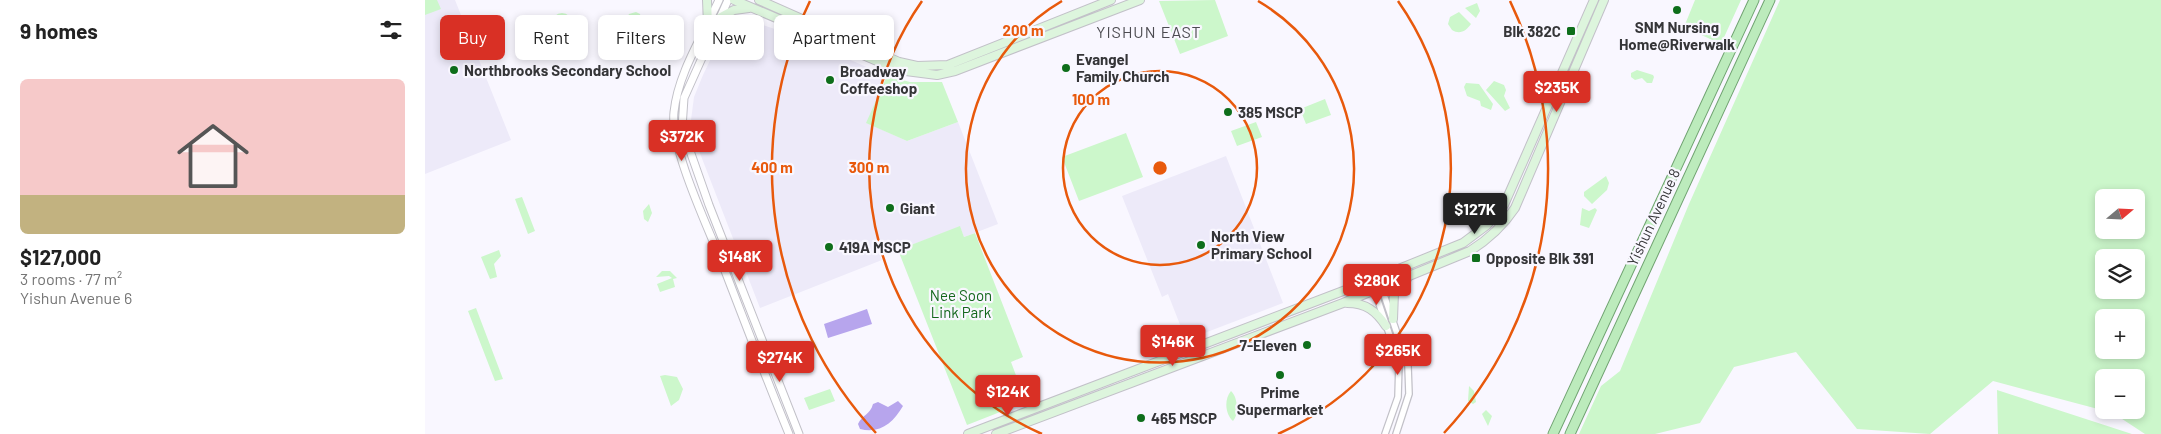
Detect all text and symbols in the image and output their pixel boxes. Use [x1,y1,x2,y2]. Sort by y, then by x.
marker: SNM Nursing Home@Riverwalk [1671,4,1683,16]
chip: Buy [440,15,505,60]
chip: Rent [515,15,588,60]
chip: Filters [598,15,684,60]
chip: New [694,15,764,60]
chip: Apartment [774,15,894,60]
icon: filters [377,16,405,44]
text: 9 homes [20,18,98,43]
place label: SNM Nursing Home@Riverwalk [1619,18,1735,53]
text: 200 m [1002,21,1044,39]
district label: YISHUN EAST [1096,22,1202,41]
place label: Blk 382C [1503,22,1561,40]
marker: Blk 382C [1565,25,1577,37]
place label: Evangel Family Church [1076,50,1169,85]
place label: Northbrooks Secondary School [464,61,671,79]
place label: Broadway Coffeeshop [840,62,917,97]
marker: Evangel Family Church [1060,62,1072,74]
marker: Northbrooks Secondary School [448,64,460,76]
pin: $235K [1522,70,1592,113]
marker: Broadway Coffeeshop [824,74,836,86]
text: $235K [1534,77,1580,96]
text: 100 m [1072,90,1110,108]
place label: 385 MSCP [1238,103,1303,121]
marker: 385 MSCP [1222,106,1234,118]
icon: home [168,111,258,201]
pin: $372K [647,120,717,162]
text: $372K [660,126,704,145]
text: 400 m [751,158,793,176]
text: 300 m [849,158,889,176]
centre of rings [1151,159,1169,177]
street label: Yishun Avenue 8 [1623,166,1683,268]
north arrow [2095,189,2145,239]
map controls [2095,189,2145,419]
pin: $127K [1440,192,1510,235]
place label: Giant [900,199,935,217]
text: $127K [1454,199,1496,218]
marker: Giant [884,202,896,214]
place label: North View Primary School [1211,227,1312,262]
place label: 419A MSCP [839,238,911,256]
marker: North View Primary School [1195,239,1207,251]
pin: $148K [705,240,775,282]
marker: 419A MSCP [823,241,835,253]
text: $127,000 [20,244,101,269]
text: $148K [718,246,762,265]
place label: Opposite Blk 391 [1486,249,1594,267]
button: layers [2095,249,2145,299]
marker: Opposite Blk 391 [1470,252,1482,264]
pin: $280K [1342,264,1412,306]
text: 3 rooms · 77 m² [20,269,122,288]
text: $280K [1354,270,1400,289]
park label: Nee Soon Link Park [930,286,992,321]
text: Yishun Avenue 6 [20,288,132,307]
button: + [2095,309,2145,359]
pin: $146K [1138,324,1208,367]
text: $146K [1151,331,1195,350]
pin: $265K [1363,334,1433,376]
place label: 7-Eleven [1240,336,1297,354]
marker: 7-Eleven [1301,339,1313,351]
pin: $274K [745,340,815,383]
text: $265K [1375,340,1421,359]
text: $274K [757,347,803,366]
marker: Prime Supermarket [1274,369,1286,381]
button: − [2095,369,2145,419]
pin: $124K [973,374,1043,417]
text: $124K [986,381,1030,400]
place label: Prime Supermarket [1237,383,1324,418]
place label: 465 MSCP [1151,409,1217,427]
marker: 465 MSCP [1135,412,1147,424]

